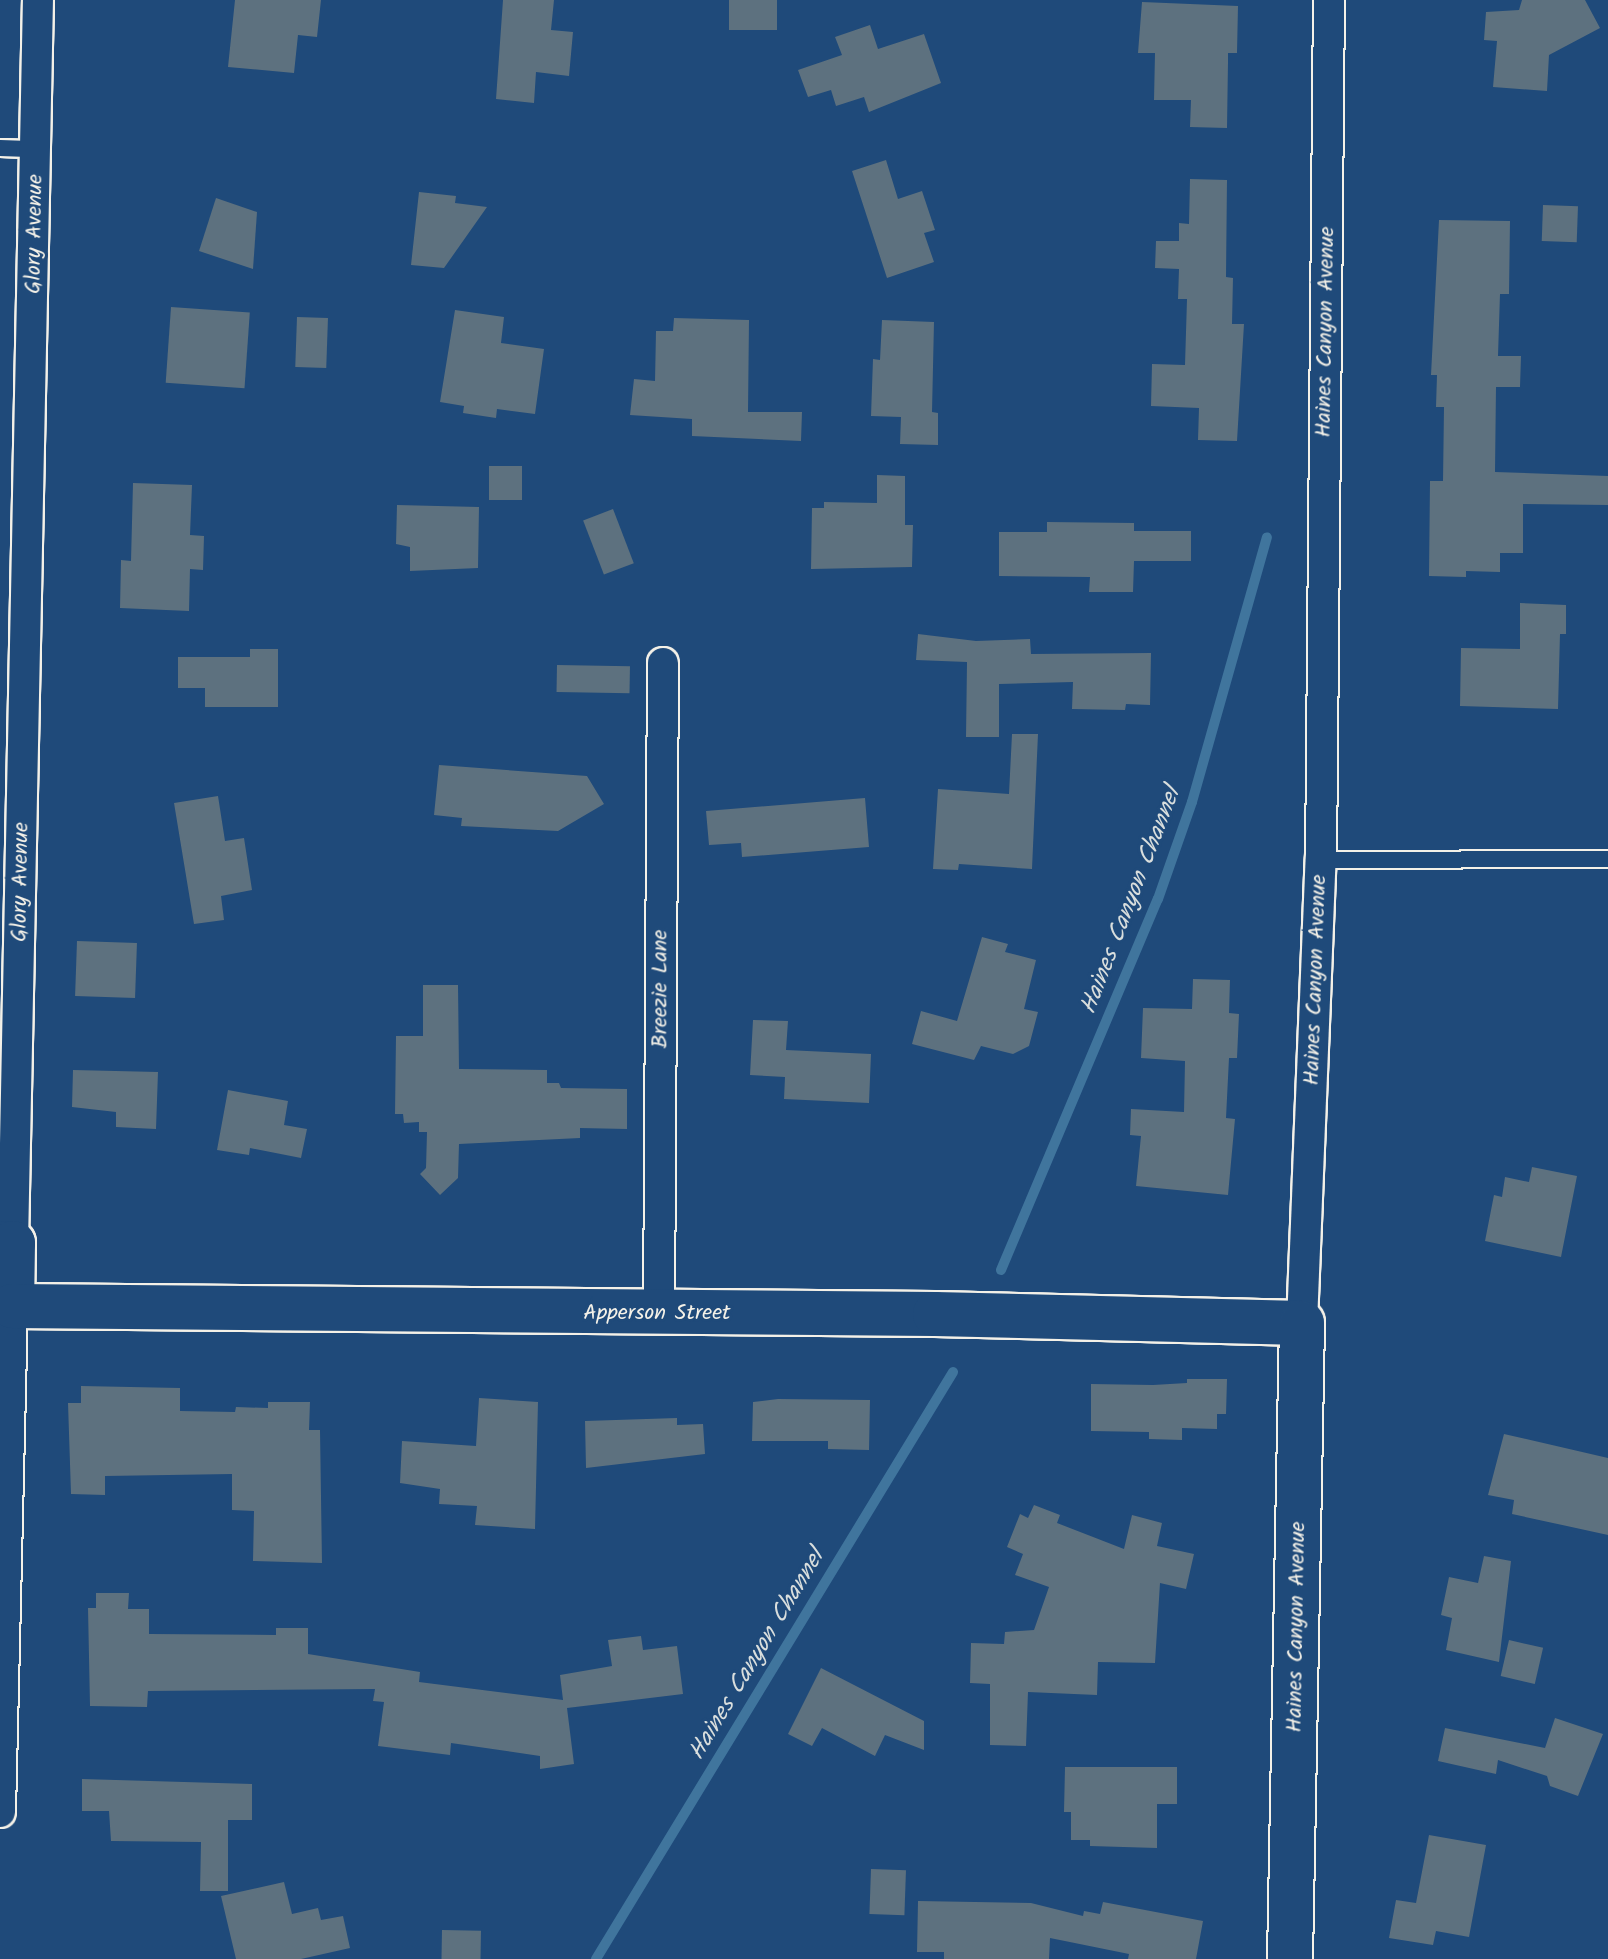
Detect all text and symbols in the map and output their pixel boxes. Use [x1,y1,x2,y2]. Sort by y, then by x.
street label: Glory Avenue [21,174,49,294]
street label: Haines Canyon Avenue [1311,226,1341,438]
water label: Haines Canyon Channel [1075,784,1187,1018]
street label: Glory Avenue [7,822,35,942]
street label: Haines Canyon Avenue [1299,874,1333,1086]
street label: Breezie Lane [648,930,674,1048]
street label: Apperson Street [583,1301,731,1327]
street label: Haines Canyon Avenue [1282,1521,1312,1733]
water label: Haines Canyon Channel [683,1545,831,1765]

